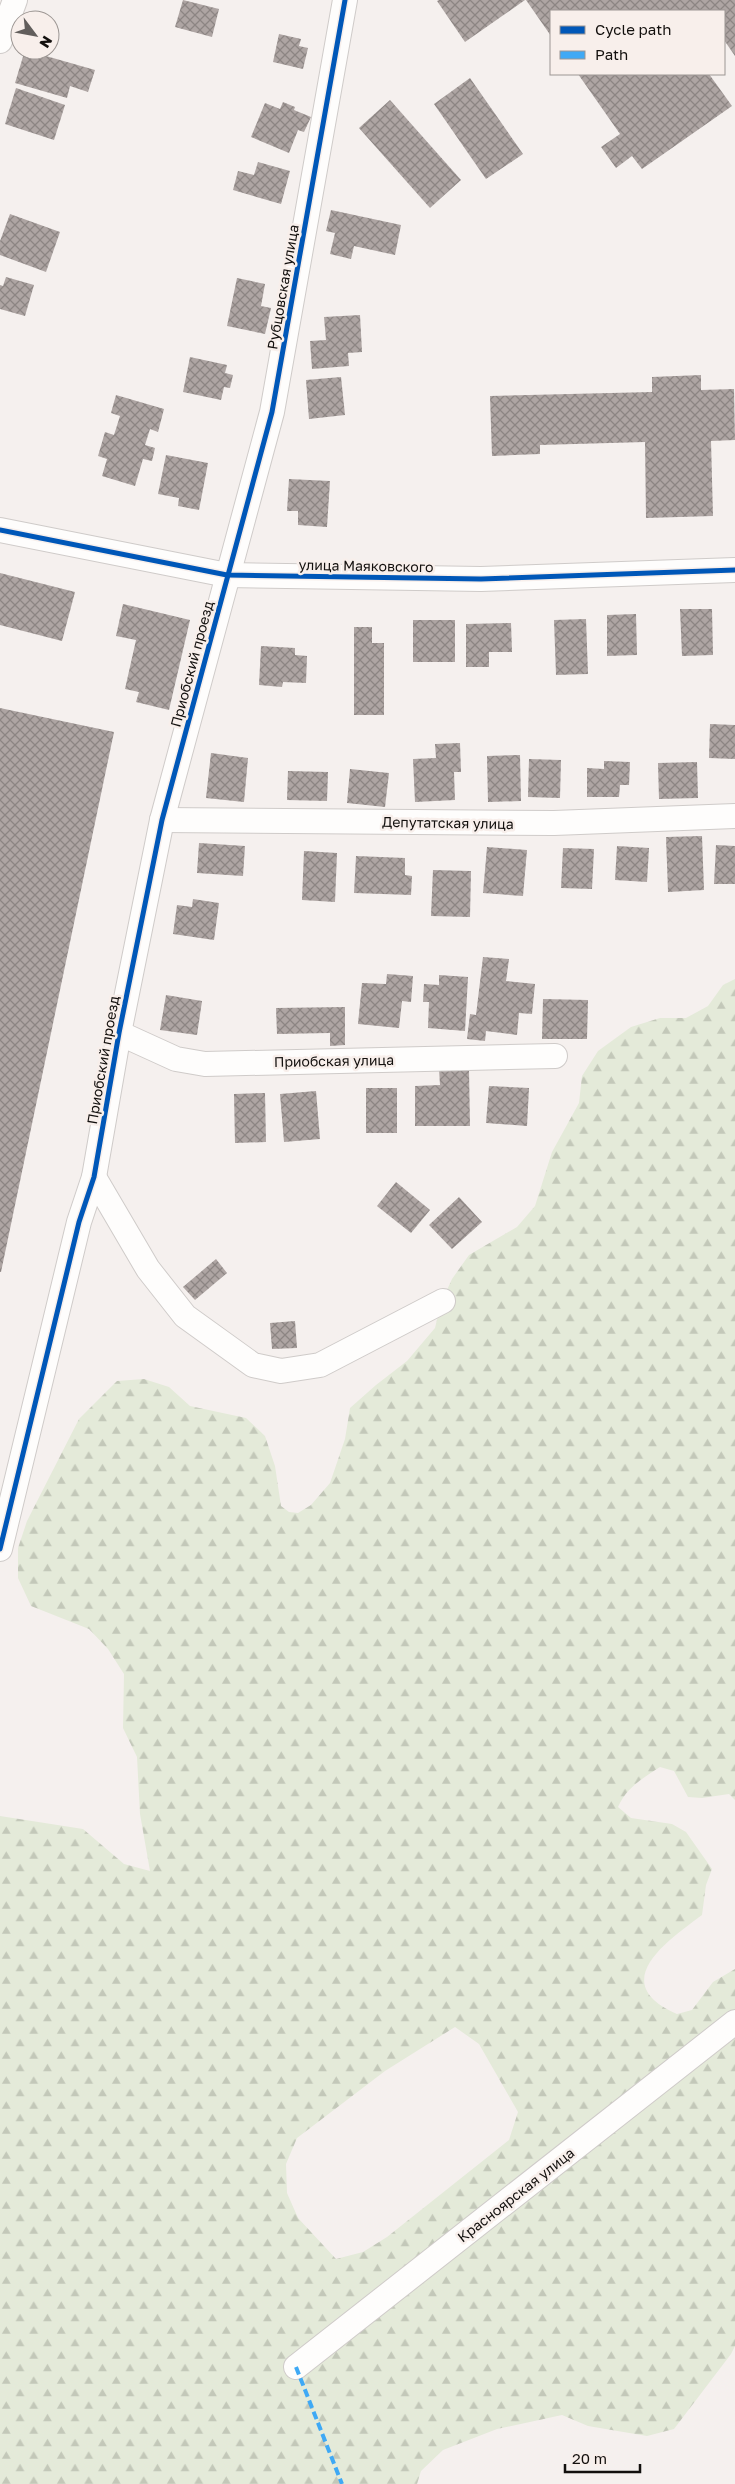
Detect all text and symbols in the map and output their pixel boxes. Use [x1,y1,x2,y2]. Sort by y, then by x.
north arrow [10,10,60,60]
legend [550,10,725,75]
text: Cycle path [595,20,671,38]
text: N [36,33,56,51]
text: Path [595,45,628,63]
street label: Рубцовская улица [263,223,302,351]
street label: улица Маяковского [298,556,434,575]
street label: Приобский проезд [166,598,217,729]
street label: Депутатская улица [382,813,514,832]
street label: Приобский проезд [83,994,122,1125]
street label: Приобская улица [274,1051,394,1070]
street label: Красноярская улица [454,2144,577,2245]
scale bar [565,2442,640,2474]
text: 20 m [572,2449,607,2467]

